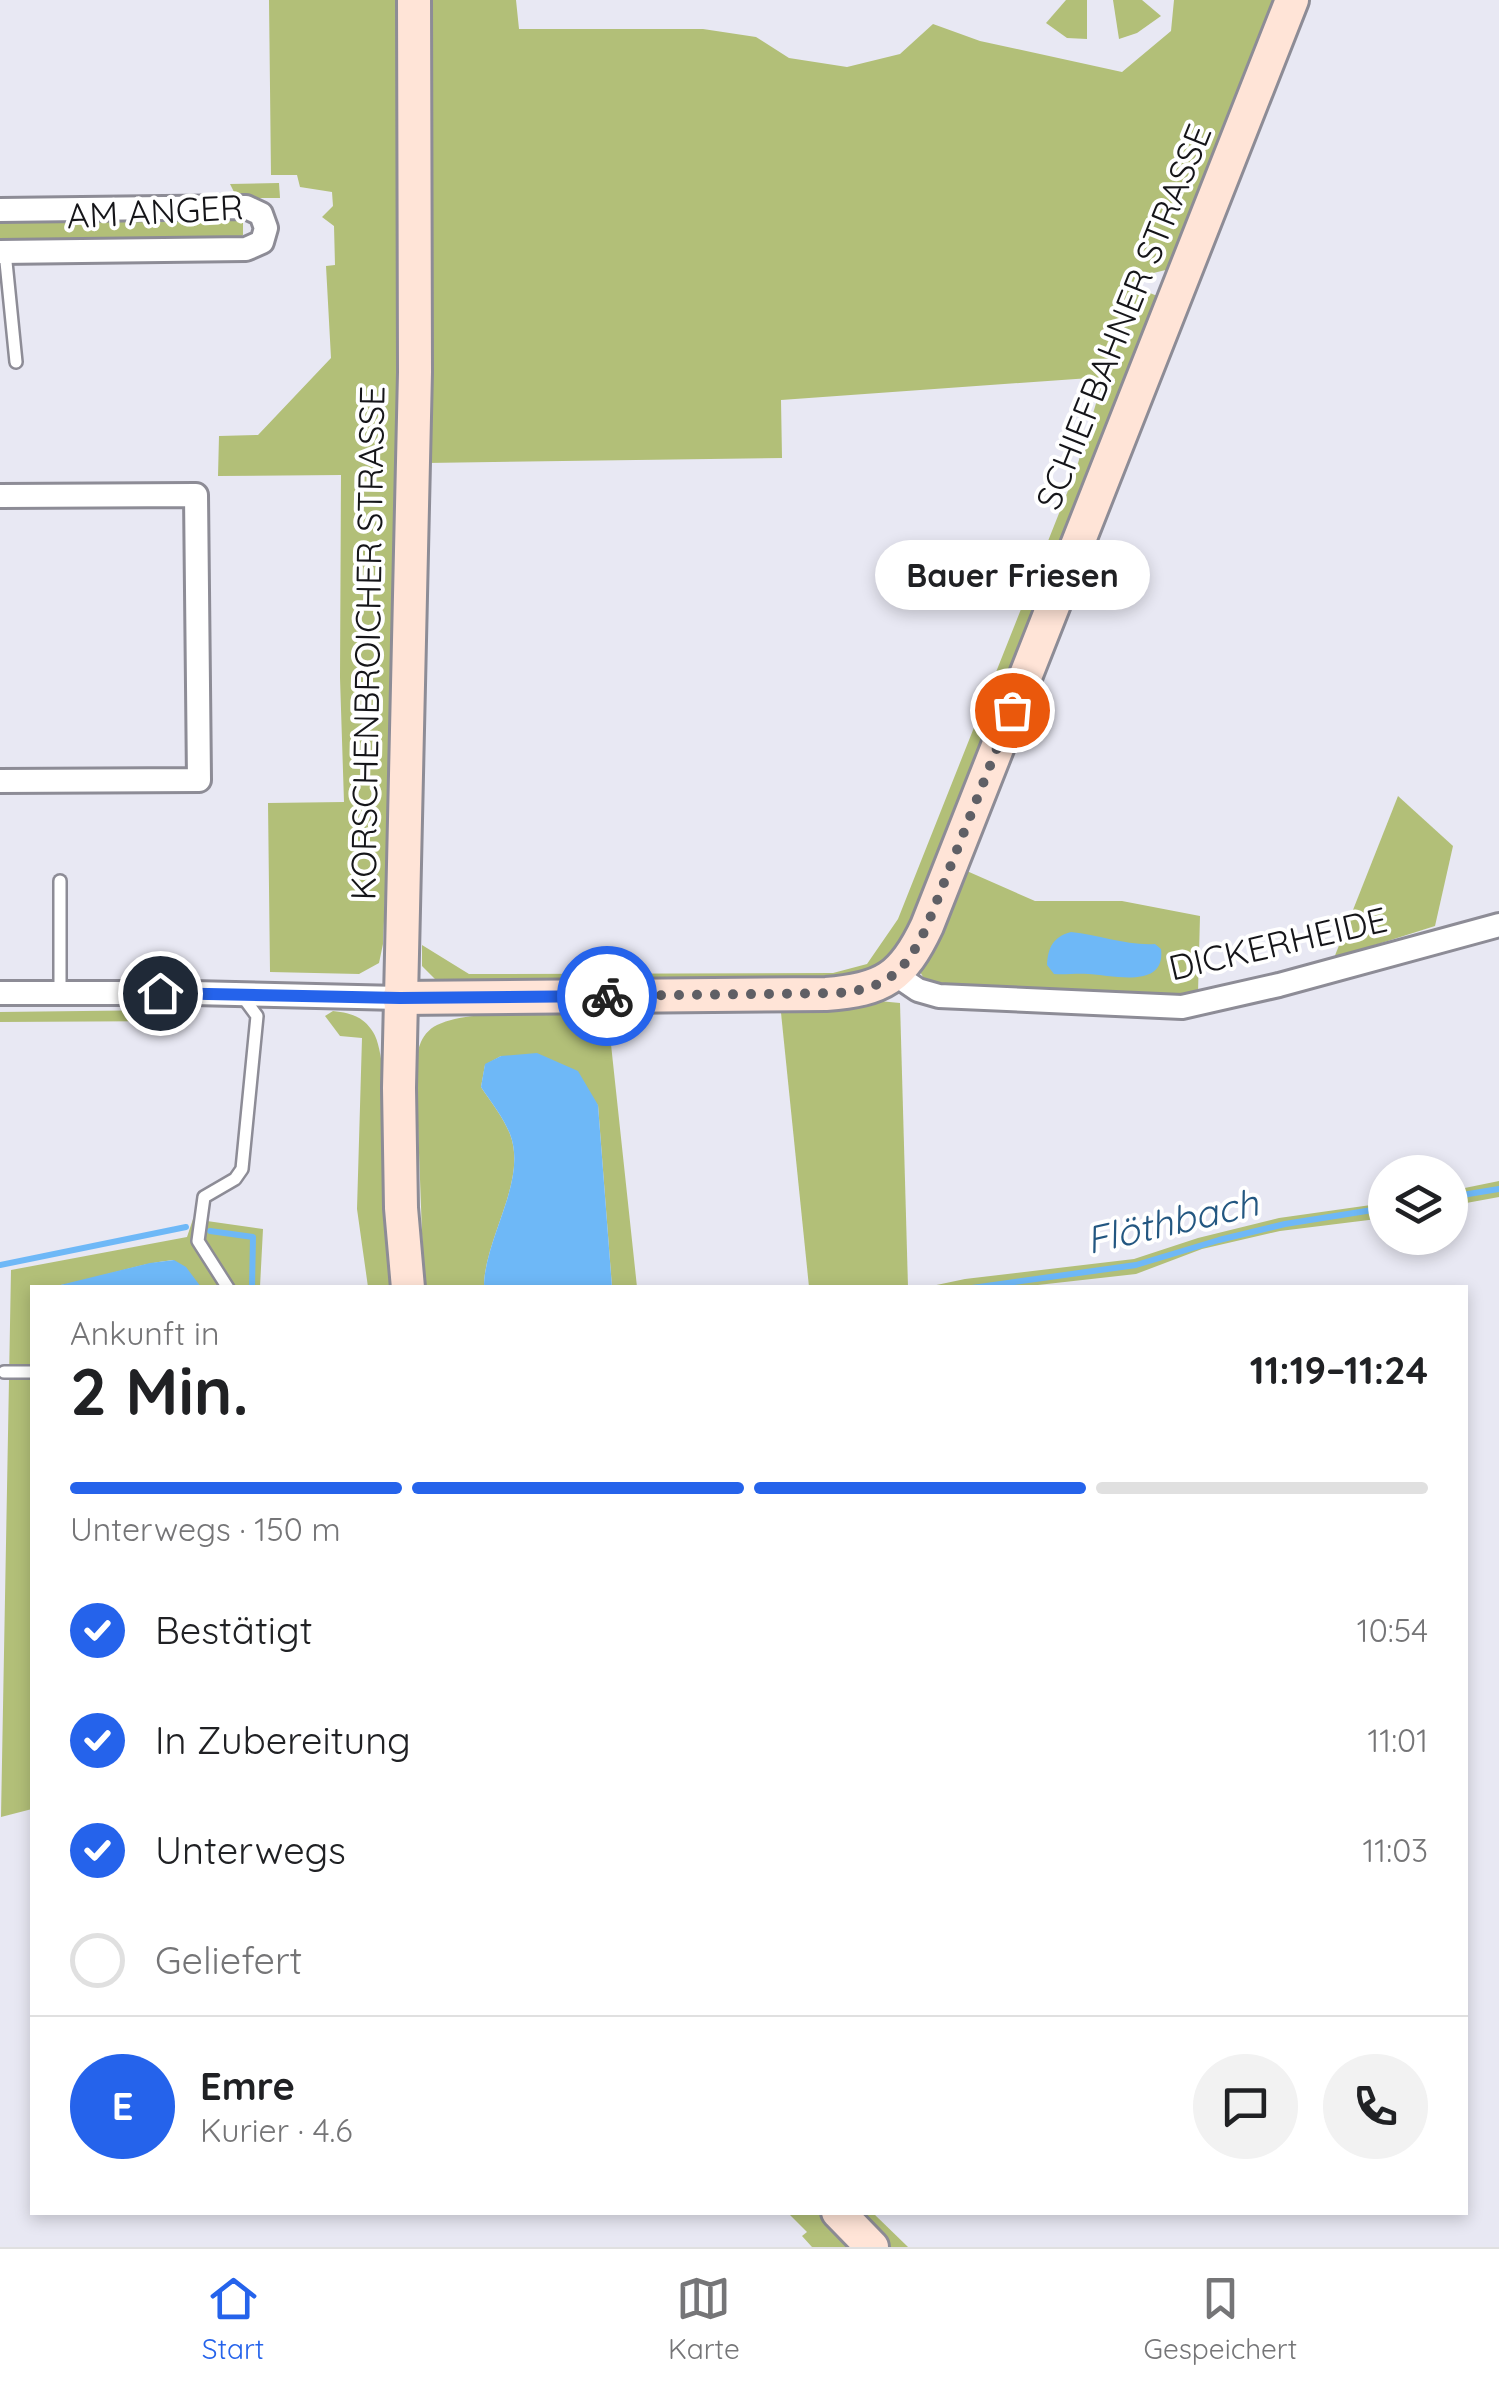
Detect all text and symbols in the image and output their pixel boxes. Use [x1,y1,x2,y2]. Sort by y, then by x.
street label: SCHIEFBAHNER STRASSE [1026,118,1221,516]
street label: AM ANGER [65,184,244,238]
street label: KORSCHENBROICHER STRASSE [341,385,393,901]
callout: Bauer Friesen [874,540,1150,610]
text: Bauer Friesen [906,555,1119,595]
pin [970,668,1055,753]
icon: bag [985,683,1040,738]
street label: DICKERHEIDE [1164,897,1391,989]
courier [557,946,657,1046]
pin [118,951,203,1036]
icon: home [133,966,188,1021]
icon: bike [580,969,635,1024]
map controls [1368,1155,1468,1255]
button: layers [1368,1155,1468,1255]
water label: Flöthbach [1081,1178,1264,1264]
text: Ankunft in [70,1313,219,1353]
text: 11:19–11:24 [1250,1346,1428,1394]
text: 2 Min. [70,1350,249,1431]
text: Unterwegs · 150 m [70,1509,341,1549]
icon: check [70,1603,125,1658]
text: Bestätigt [155,1606,313,1654]
text: 10:54 [1357,1610,1428,1650]
icon: check [70,1713,125,1768]
text: In Zubereitung [155,1716,411,1764]
text: 11:01 [1367,1720,1428,1760]
icon: check [70,1823,125,1878]
text: Unterwegs [155,1826,346,1874]
text: 11:03 [1363,1830,1428,1870]
text: Geliefert [155,1936,302,1984]
button: chat [1193,2054,1298,2159]
button: phone [1323,2054,1428,2159]
text: Emre [200,2062,295,2110]
text: E [112,2082,133,2130]
text: Kurier · 4.6 [200,2110,353,2150]
tab: Start [202,2271,264,2366]
tab: Karte [668,2271,740,2366]
tab: Gespeichert [1143,2271,1297,2366]

